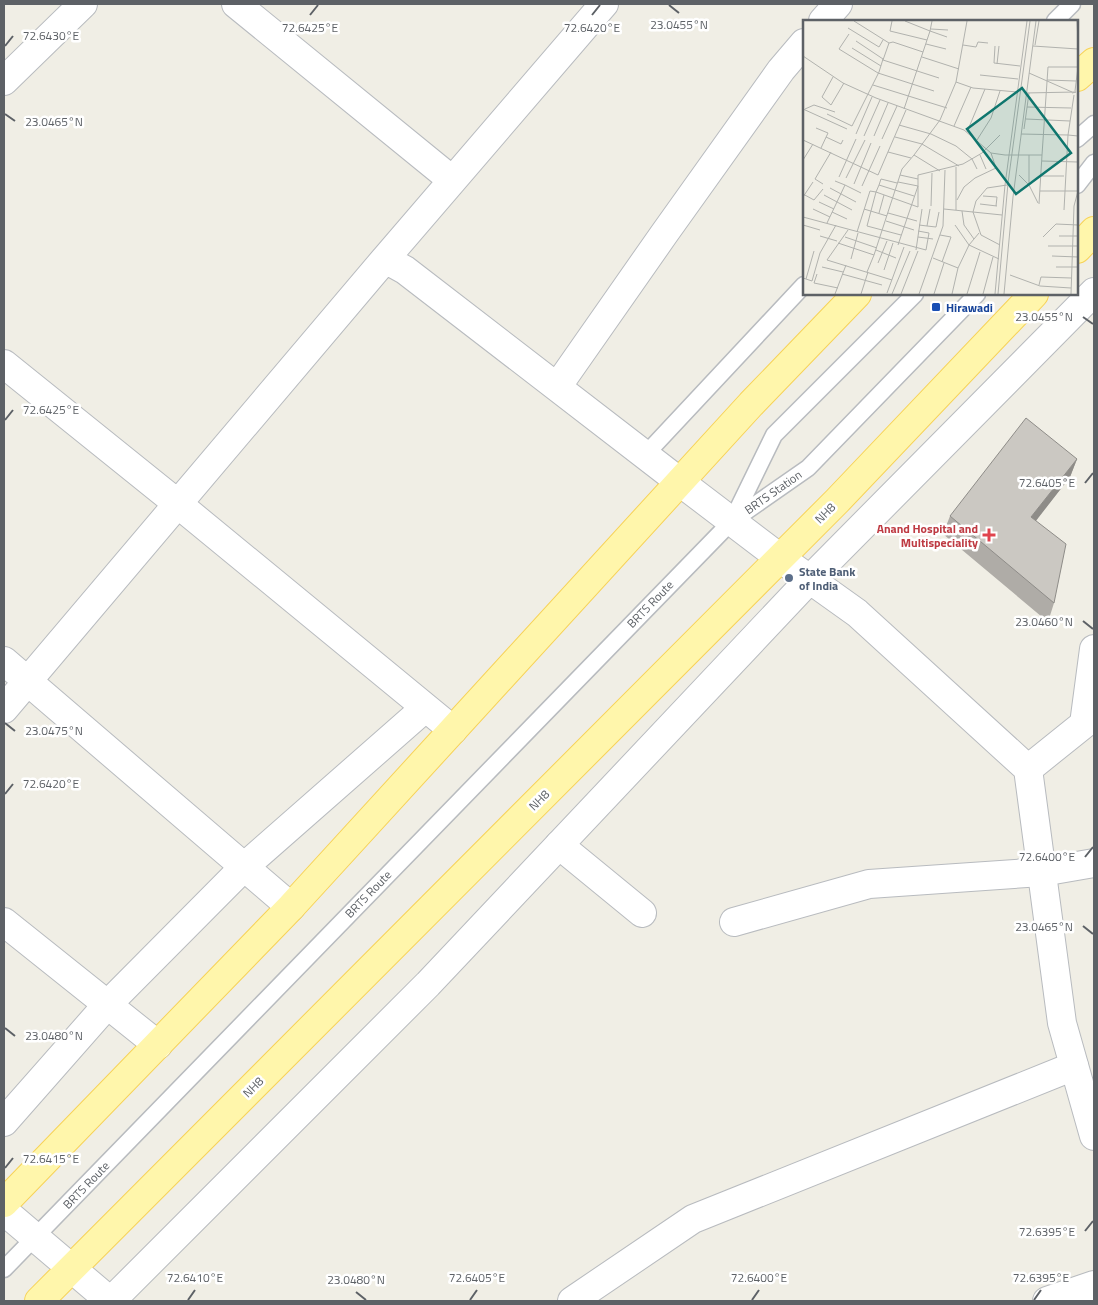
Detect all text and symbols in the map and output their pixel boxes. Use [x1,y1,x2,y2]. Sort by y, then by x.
text: 23.0455°N [650,15,708,34]
text: 72.6425°E [282,18,338,37]
text: 72.6420°E [564,18,620,37]
inset map [803,20,1078,295]
text: 72.6430°E [23,26,79,45]
text: 23.0465°N [25,112,83,131]
place label: Hirawadi [946,298,993,317]
marker: Hirawadi [930,301,942,313]
text: 23.0455°N [1015,307,1073,326]
text: 72.6425°E [23,400,79,419]
street label: BRTS Station [740,465,806,519]
text: 72.6405°E [1019,473,1075,492]
street label: NH8 [810,498,840,528]
place label: Anand Hospital and Multispeciality [877,519,978,552]
marker: Anand Hospital and Multispeciality [982,528,996,542]
place label: State Bank of India [799,562,856,595]
marker: State Bank of India [783,572,795,584]
street label: BRTS Route [622,576,678,632]
text: 23.0460°N [1015,612,1073,631]
text: 23.0475°N [25,721,83,740]
text: 72.6420°E [23,774,79,793]
street label: NH8 [524,785,554,815]
text: 72.6400°E [1019,847,1075,866]
street label: BRTS Route [340,866,396,922]
text: 23.0465°N [1015,917,1073,936]
text: 23.0480°N [25,1026,83,1045]
street label: NH8 [238,1072,268,1102]
text: 72.6415°E [23,1149,79,1168]
street label: BRTS Route [58,1157,114,1213]
text: 72.6395°E [1019,1222,1075,1241]
text: 72.6410°E [167,1268,223,1287]
text: 72.6405°E [449,1268,505,1287]
text: 72.6400°E [731,1268,787,1287]
text: 72.6395°E [1013,1268,1069,1287]
text: 23.0480°N [327,1270,385,1289]

